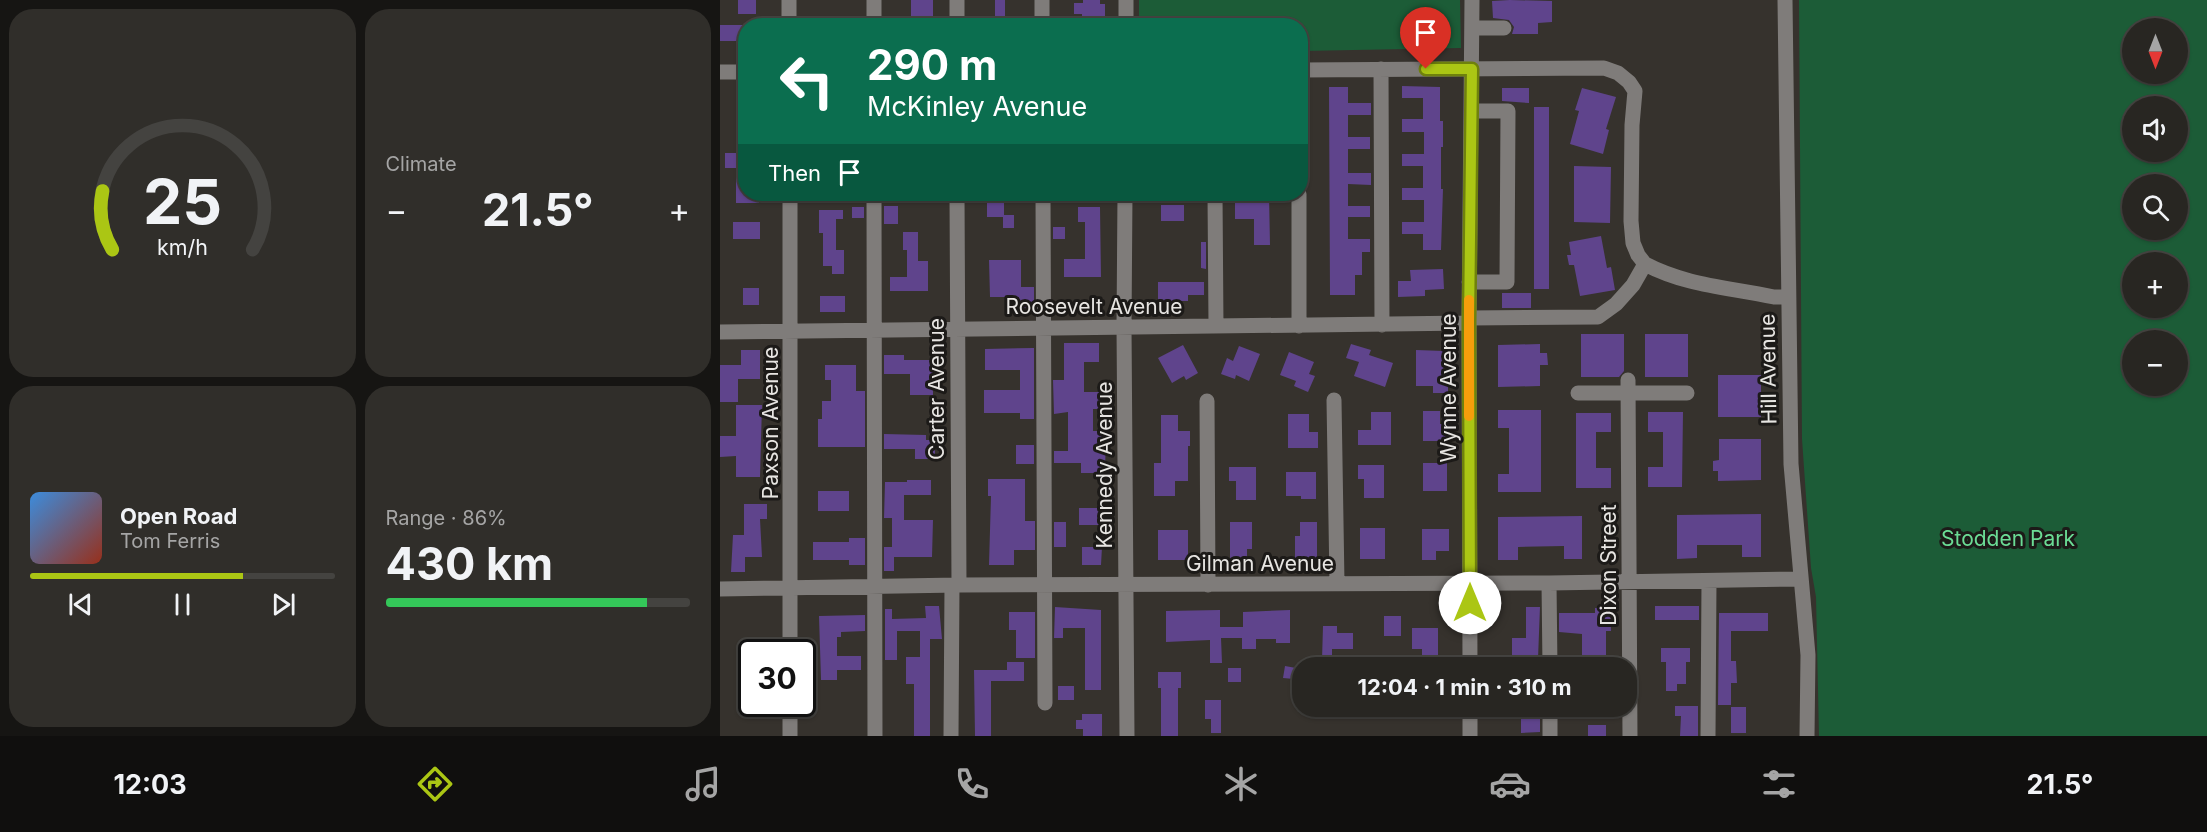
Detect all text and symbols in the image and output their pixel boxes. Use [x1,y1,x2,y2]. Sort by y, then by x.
pin [1400,7,1451,69]
icon: arrive [1409,16,1442,49]
north arrow [2122,18,2188,84]
map controls [2122,18,2188,396]
text: 290 m [867,39,997,90]
icon: left [768,42,846,120]
text: McKinley Avenue [867,90,1087,123]
button: sound [2122,96,2188,162]
text: Climate [386,152,457,176]
icon: arrive [833,156,866,189]
text: Then [768,160,821,186]
text: 25 [143,164,222,239]
button: search [2122,174,2188,240]
text: 21.5° [482,182,594,237]
text: − [386,190,407,230]
text: + [668,190,690,230]
text: km/h [157,234,208,260]
button: + [2122,252,2188,318]
street label: Roosevelt Avenue [1006,294,1182,319]
street label: Wynne Avenue [1436,313,1461,463]
street label: Hill Avenue [1755,314,1781,424]
street label: Carter Avenue [924,318,949,460]
button: − [2122,330,2188,396]
street label: Paxson Avenue [758,347,783,499]
street label: Kennedy Avenue [1092,381,1117,549]
text: Open Road [120,503,237,529]
street label: Dixon Street [1596,504,1621,626]
text: Range · 86% [386,506,507,530]
park label: Stodden Park [1941,526,2075,551]
text: Tom Ferris [120,529,220,553]
text: 430 km [386,536,553,591]
street label: Gilman Avenue [1186,551,1334,576]
position arrow [1438,571,1502,635]
icon: previous [64,588,97,621]
icon: pause [166,588,199,621]
icon: next [267,588,300,621]
speed limit sign: 30 [738,639,816,717]
text: 12:04 · 1 min · 310 m [1357,674,1572,700]
icon: directions [414,763,456,805]
icon: music [682,763,724,805]
icon: phone [951,763,993,805]
icon: climate [1220,763,1262,805]
icon: car [1489,763,1531,805]
icon: filters [1758,763,1800,805]
text: 12:03 [113,768,187,801]
text: 21.5° [2027,768,2094,801]

